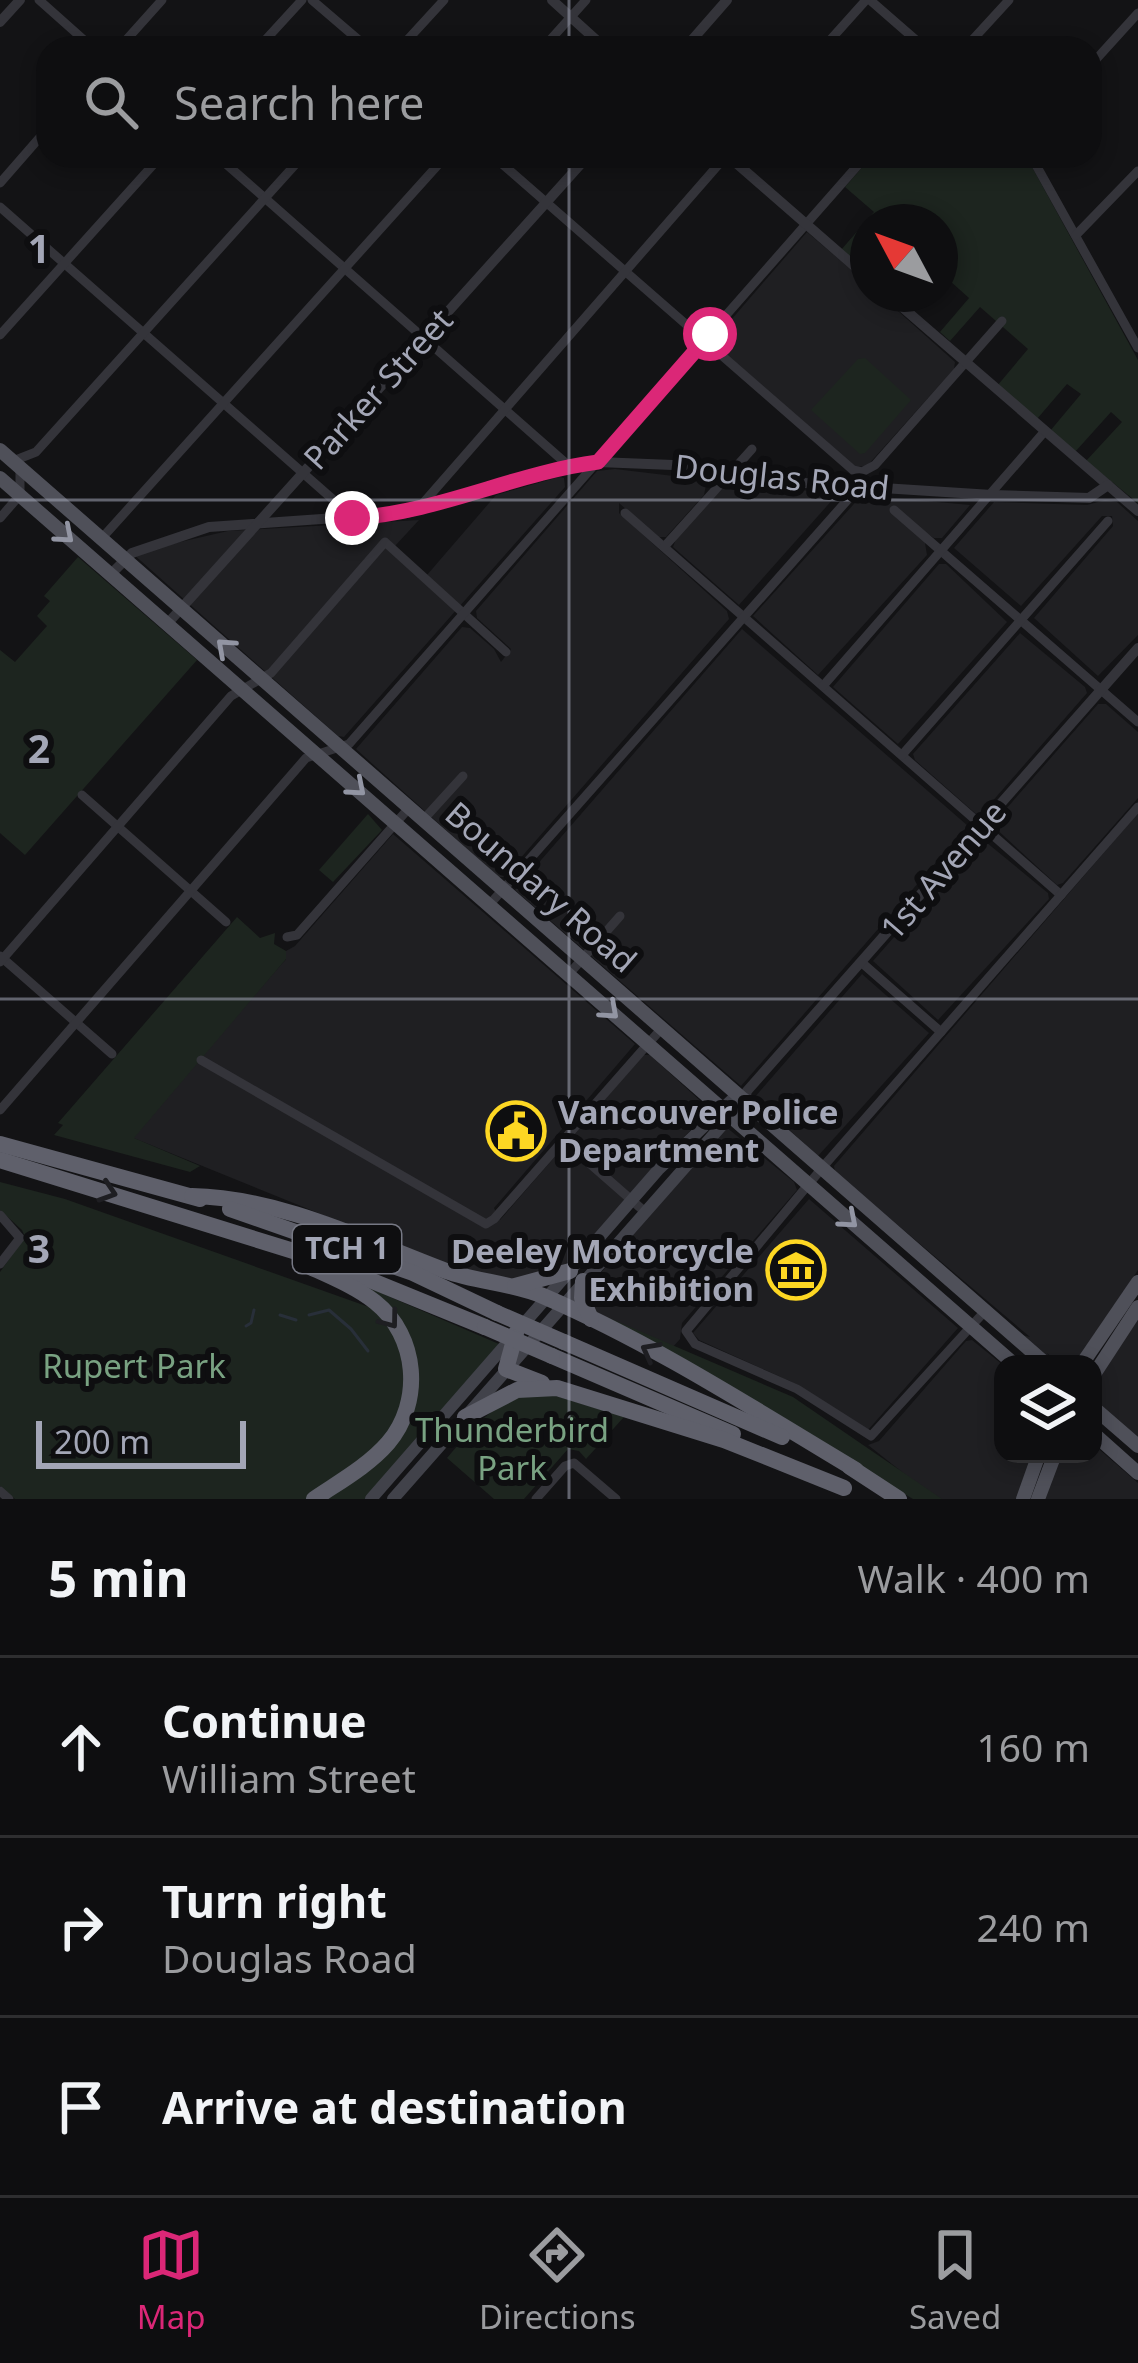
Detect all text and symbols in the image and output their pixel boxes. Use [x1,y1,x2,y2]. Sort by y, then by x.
search box [36,36,1102,168]
icon: search [78,69,144,135]
text: Search here [174,72,424,133]
north arrow [850,204,958,312]
text: 1 [28,221,50,274]
street label: Parker Street [293,298,462,479]
route start [683,307,737,361]
street label: Douglas Road [673,443,892,510]
route end [325,491,379,545]
one-way arrow [51,520,73,542]
one-way arrow [218,640,239,661]
text: 2 [28,721,50,774]
one-way arrow [343,774,364,795]
street label: 1st Avenue [870,790,1016,949]
street label: Boundary Road [436,791,646,982]
one-way arrow [597,997,618,1018]
place label: Vancouver Police Department [558,1089,839,1172]
public building icon: Vancouver Police Department [485,1100,547,1162]
one-way arrow [97,1178,118,1203]
one-way arrow [835,1206,856,1227]
text: 3 [28,1221,50,1274]
road number: TCH 1 [293,1225,401,1273]
place label: Deeley Motorcycle Exhibition [451,1228,754,1311]
museum icon: Deeley Motorcycle Exhibition [765,1239,827,1301]
one-way arrow [375,1307,397,1329]
one-way arrow [641,1342,662,1365]
park label: Rupert Park [42,1343,226,1388]
map controls [994,1355,1102,1463]
button: layers [994,1355,1102,1463]
park label: Thunderbird Park [415,1407,609,1490]
scale bar [36,1415,246,1468]
text: 200 m [54,1419,150,1464]
text: 5 min [48,1542,189,1612]
text: Walk · 400 m [857,1551,1090,1604]
text: Continue [162,1690,367,1751]
icon: ahead [48,1714,114,1780]
text: 160 m [976,1720,1090,1773]
text: William Street [162,1751,416,1804]
text: Turn right [162,1870,387,1931]
icon: right [48,1894,114,1960]
text: 240 m [976,1900,1090,1953]
text: Douglas Road [162,1931,417,1984]
icon: arrive [48,2074,114,2140]
text: Arrive at destination [162,2076,627,2137]
tab: Map [137,2222,205,2339]
tab: Directions [479,2222,636,2339]
tab: Saved [909,2222,1001,2339]

